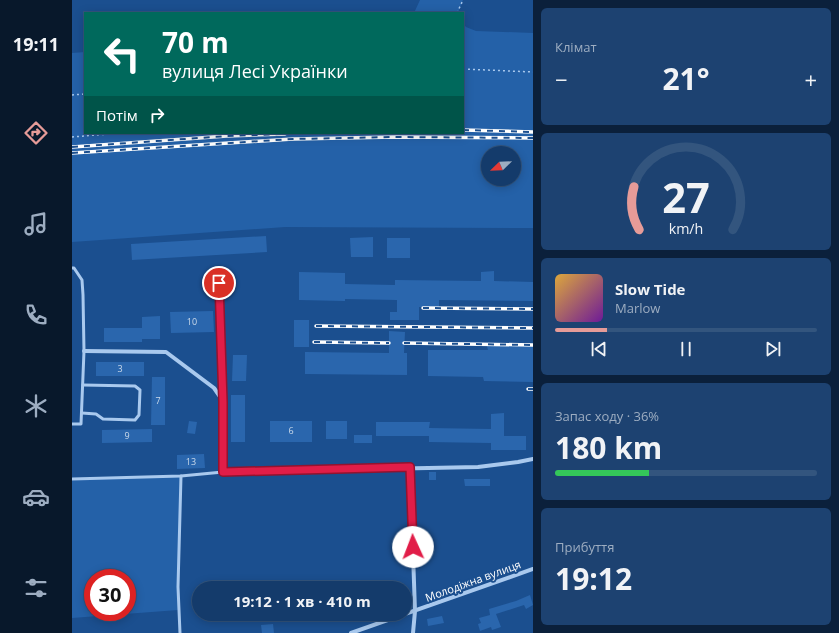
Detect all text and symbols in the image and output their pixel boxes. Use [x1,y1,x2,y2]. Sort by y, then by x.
text: 70 m [162,23,229,61]
icon: left [96,28,148,80]
text: 19:11 [13,32,59,56]
text: Клімат [555,38,597,56]
text: 21° [662,58,710,99]
text: вулиця Лесі Українки [162,59,348,83]
text: − [555,64,568,94]
text: + [804,64,817,94]
icon: right [146,104,168,126]
text: Потім [96,105,138,125]
icon: directions [22,119,50,147]
north arrow [481,146,521,186]
map controls [481,146,521,186]
text: 27 [662,168,710,224]
icon: music [22,210,50,238]
text: km/h [669,218,703,237]
pin [202,266,236,300]
icon: arrive [208,272,230,294]
text: Slow Tide [615,279,685,299]
text: Marlow [615,299,660,317]
icon: phone [22,301,50,329]
house number: 10 [187,315,197,328]
icon: previous [588,338,610,360]
icon: pause [675,338,697,360]
icon: next [762,338,784,360]
house number: 3 [117,362,123,375]
icon: climate [22,392,50,420]
house number: 7 [155,394,161,407]
text: Запас ходу · 36% [555,407,659,425]
house number: 6 [288,424,294,437]
text: 180 km [555,427,662,468]
house number: 9 [124,429,130,442]
house number: 13 [186,455,196,468]
icon: car [22,483,50,511]
position arrow [392,526,434,568]
text: Прибуття [555,538,614,556]
street label: Молодіжна вулиця [423,556,523,605]
text: 19:12 [555,558,632,599]
speed limit sign: 30 [84,569,136,621]
icon: filters [22,574,50,602]
text: 19:12 · 1 хв · 410 m [233,591,371,611]

